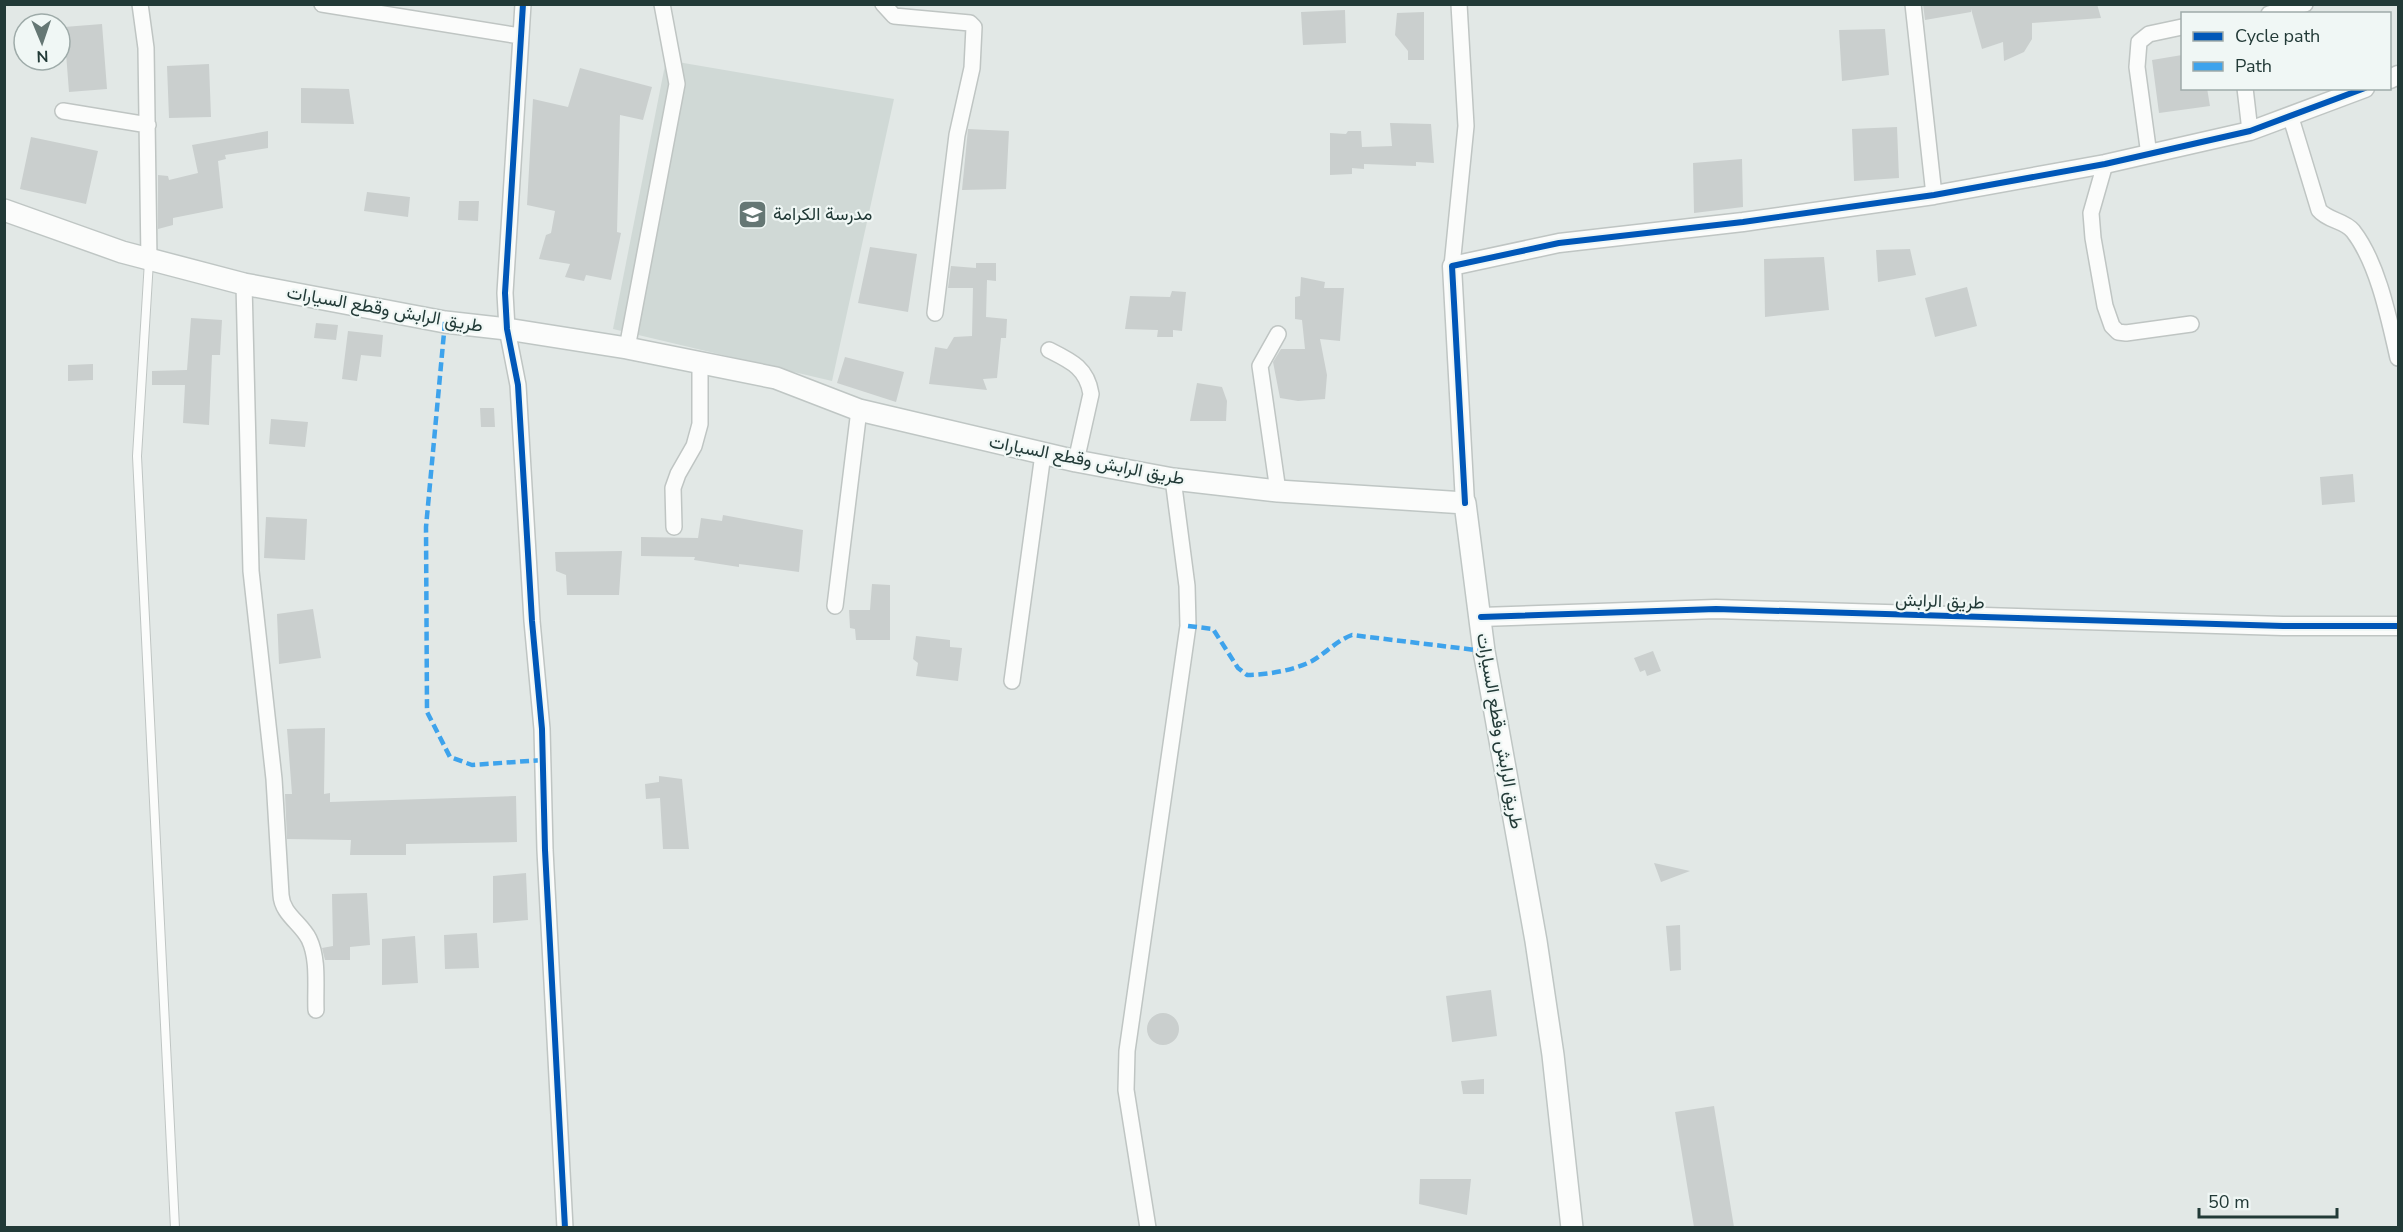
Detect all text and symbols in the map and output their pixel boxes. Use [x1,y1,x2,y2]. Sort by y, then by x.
north arrow [12,12,72,72]
legend [2181,12,2391,90]
text: Cycle path [2235,24,2320,48]
text: N [36,45,49,67]
text: Path [2235,54,2272,78]
school or university icon: مدرسة الكرامة [736,198,768,230]
place label: مدرسة الكرامة [773,202,872,226]
street label: طريق الرابش وقطع السيارات [285,280,485,338]
street label: طريق الرابش وقطع السيارات [987,429,1187,491]
street label: طريق الرابش [1895,587,1985,615]
street label: طريق الرابش وقطع السيارات [1471,631,1529,831]
scale bar [2199,1181,2337,1219]
text: 50 m [2208,1190,2250,1214]

